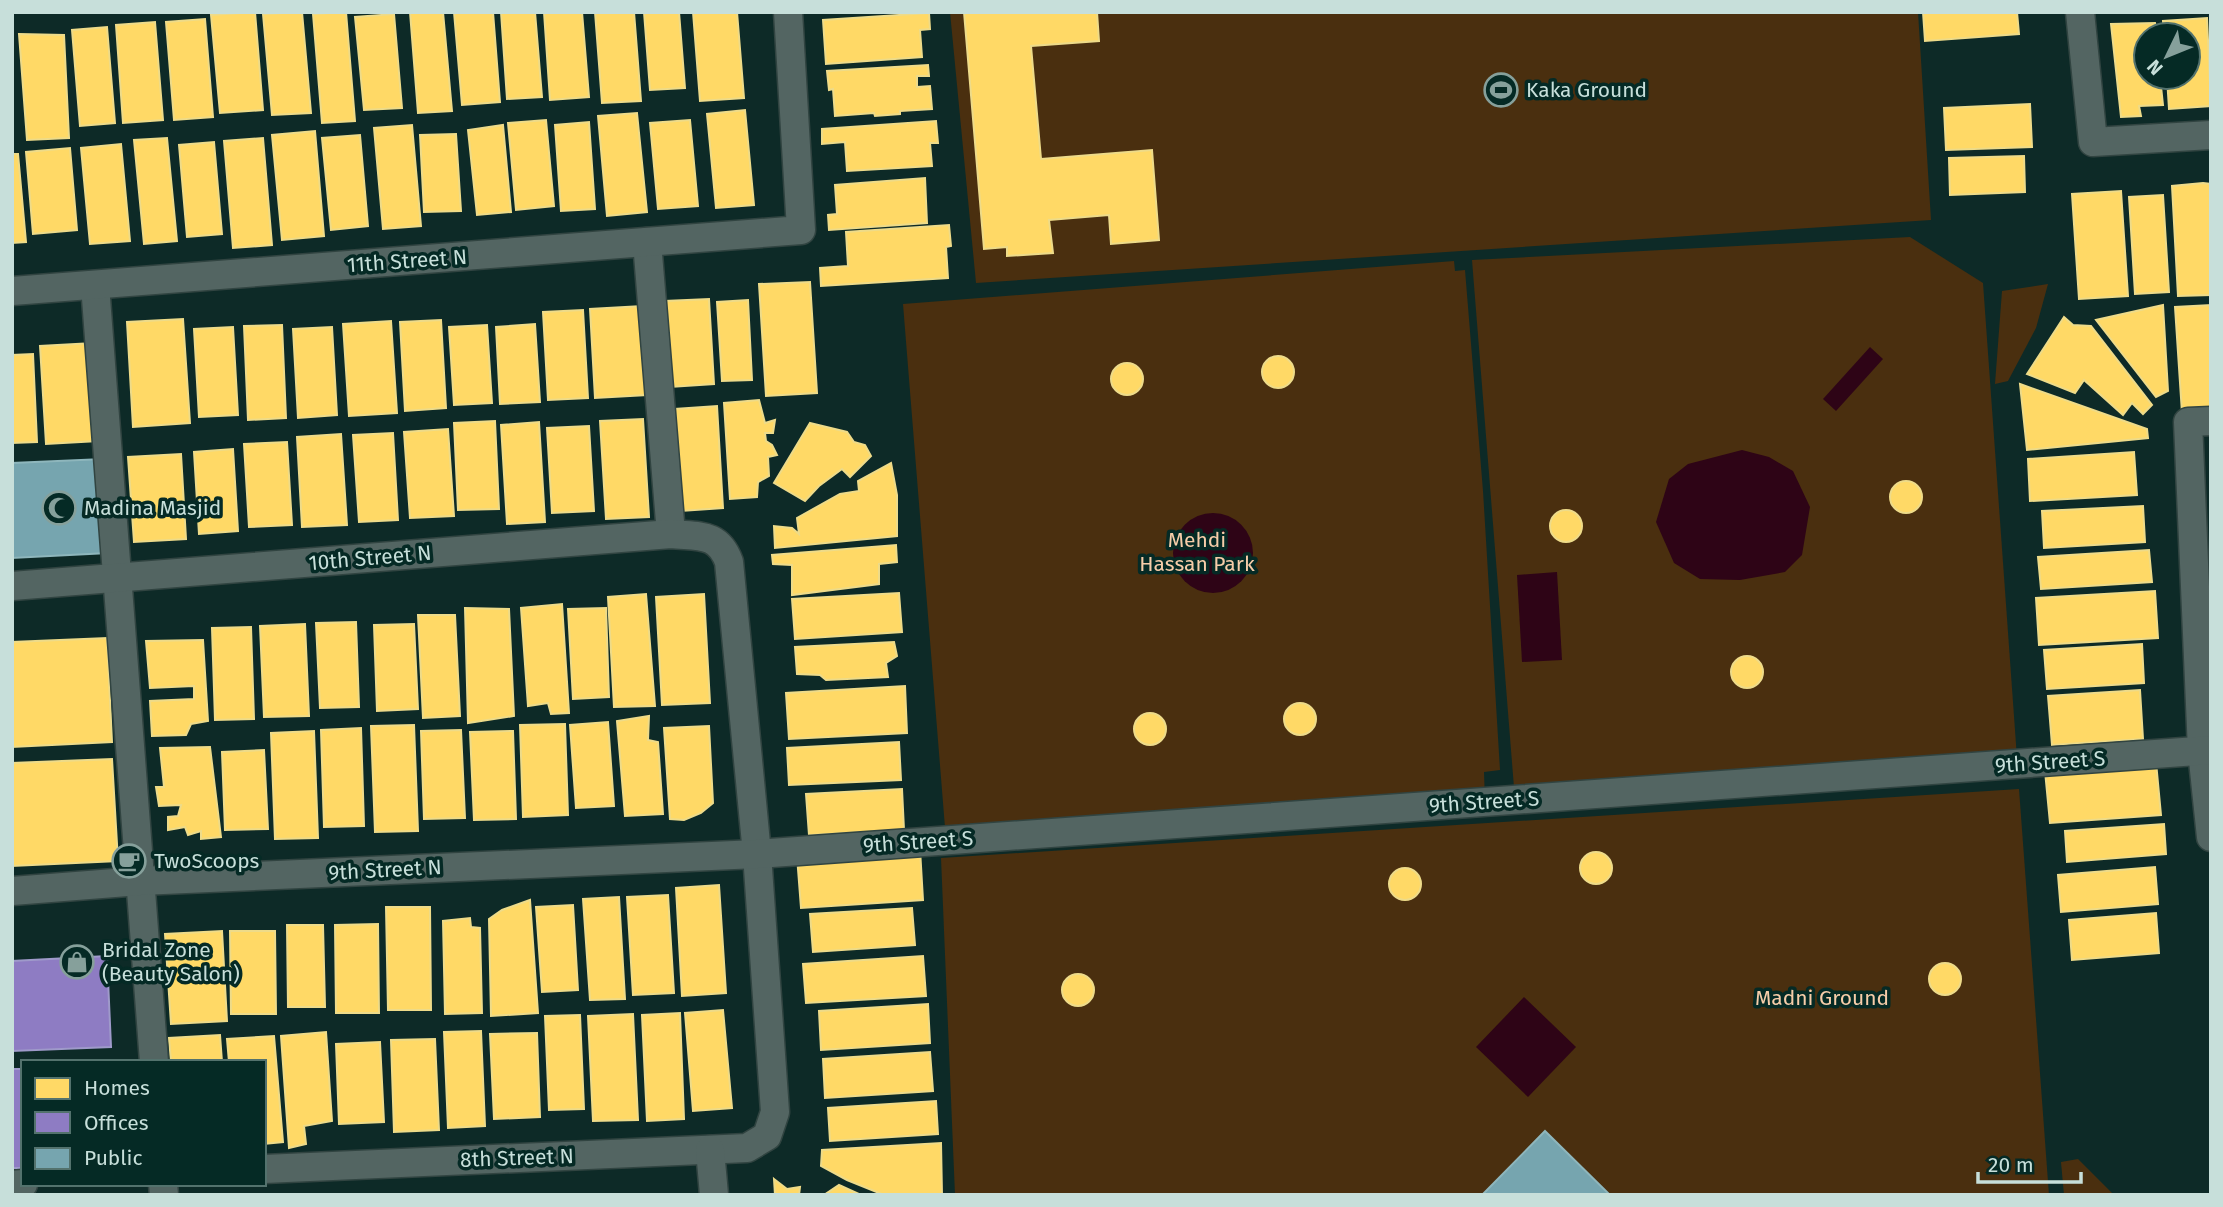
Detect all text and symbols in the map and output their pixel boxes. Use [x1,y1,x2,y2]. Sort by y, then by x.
north arrow [2132,21,2202,91]
text: N [2142,55,2168,80]
sports icon: Kaka Ground [1482,71,1520,109]
place label: Kaka Ground [1526,77,1647,103]
street label: 11th Street N [346,244,468,278]
mosque icon: Madina Masjid [40,489,78,527]
place label: Madina Masjid [84,495,221,521]
park label: Mehdi Hassan Park [1139,527,1255,577]
street label: 10th Street N [308,540,432,576]
street label: 9th Street S [1994,745,2106,779]
street label: 9th Street S [1428,785,1540,819]
street label: 9th Street S [862,825,974,859]
cafe icon: TwoScoops [110,842,148,880]
place label: TwoScoops [154,848,260,874]
street label: 9th Street N [328,854,442,886]
place label: Bridal Zone (Beauty Salon) [102,937,240,987]
shop icon: Bridal Zone (Beauty Salon) [58,943,96,981]
park label: Madni Ground [1755,985,1889,1011]
legend [21,1060,266,1186]
text: Homes [84,1075,150,1101]
text: Offices [84,1110,149,1136]
scale bar [1978,1140,2081,1184]
street label: 8th Street N [460,1143,574,1173]
text: Public [84,1145,142,1171]
text: 20 m [1988,1152,2034,1178]

